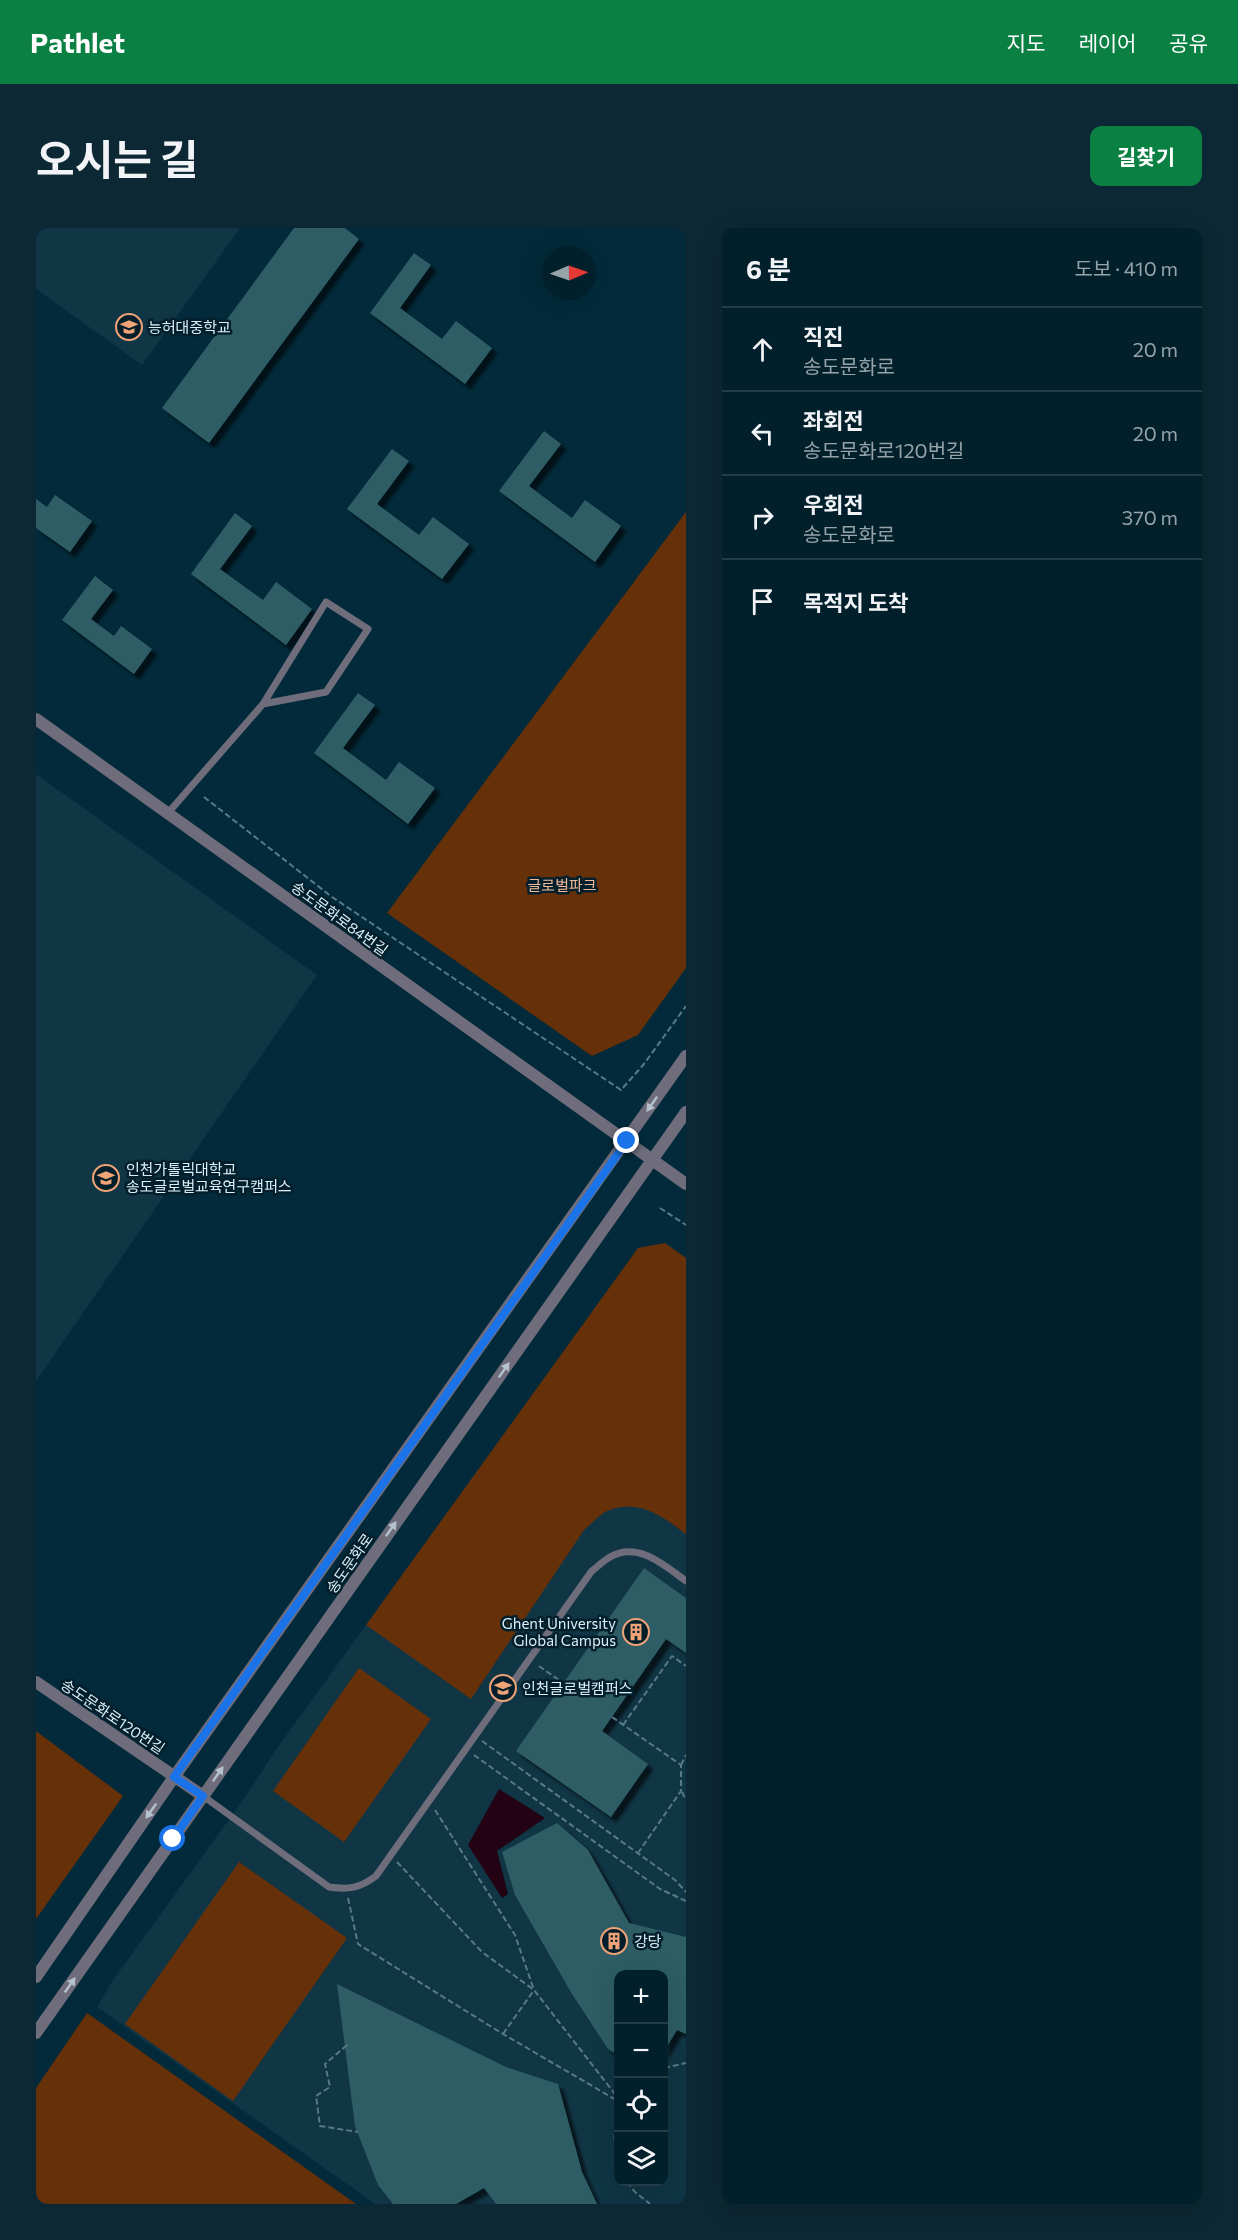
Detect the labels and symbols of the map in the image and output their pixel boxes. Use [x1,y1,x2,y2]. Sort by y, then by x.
north arrow [542,246,596,300]
school or university icon: 능허대중학교 [114,312,144,342]
place label: 능허대중학교 [148,318,231,336]
park label: 글로벌파크 [527,876,597,894]
street label: 송도문화로84번길 [288,877,392,959]
one-way arrow [646,1096,658,1112]
route end [613,1127,639,1153]
place label: 인천가톨릭대학교 송도글로벌교육연구캠퍼스 [126,1160,292,1195]
school or university icon: 인천가톨릭대학교 송도글로벌교육연구캠퍼스 [91,1163,121,1193]
one-way arrow [498,1362,510,1378]
one-way arrow [385,1521,397,1537]
street label: 송도문화로 [322,1530,376,1596]
place label: Ghent University Global Campus [502,1614,616,1649]
building icon: Ghent University Global Campus [621,1617,651,1647]
school or university icon: 인천글로벌캠퍼스 [488,1673,518,1703]
street label: 송도문화로120번길 [58,1675,168,1757]
place label: 인천글로벌캠퍼스 [522,1679,633,1697]
one-way arrow [212,1766,224,1782]
one-way arrow [145,1803,156,1820]
route start [159,1825,185,1851]
building icon: 강당 [599,1926,629,1956]
place label: 강당 [634,1932,662,1950]
one-way arrow [64,1977,76,1993]

